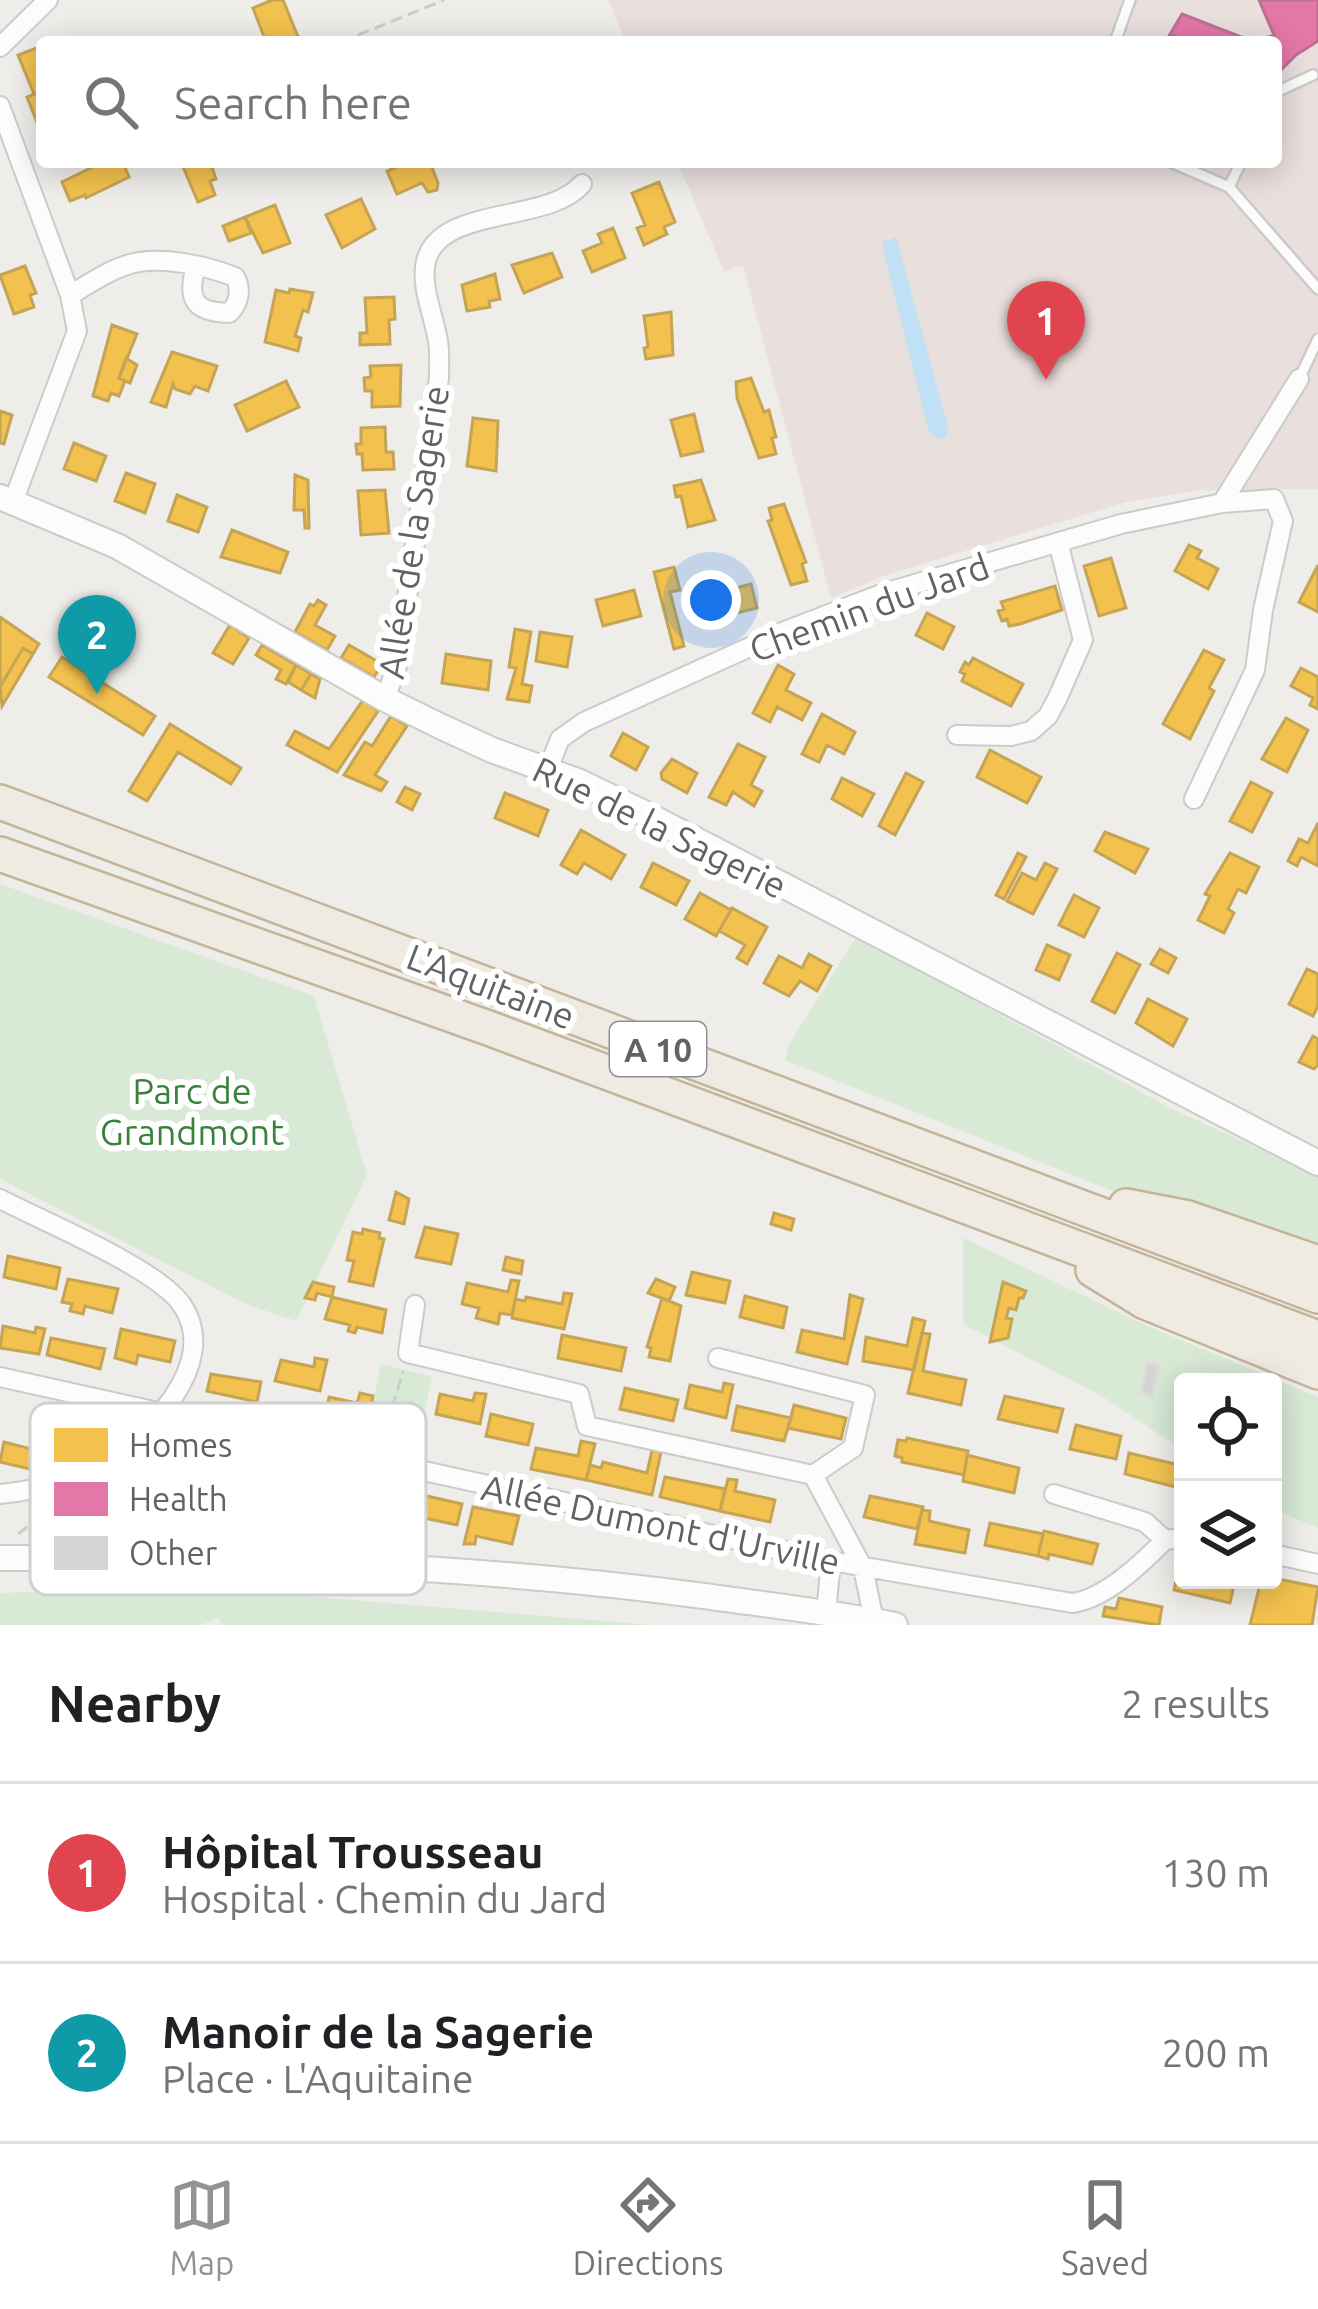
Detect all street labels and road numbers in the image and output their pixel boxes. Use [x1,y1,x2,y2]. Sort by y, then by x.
street label: Allée de la Sagerie [370,383,456,681]
street label: Chemin du Jard [744,545,994,669]
street label: Rue de la Sagerie [527,748,793,906]
street label: L'Aquitaine [401,935,581,1037]
road number: A 10 [610,1022,706,1076]
street label: Allée Dumont d'Urville [478,1466,844,1582]

